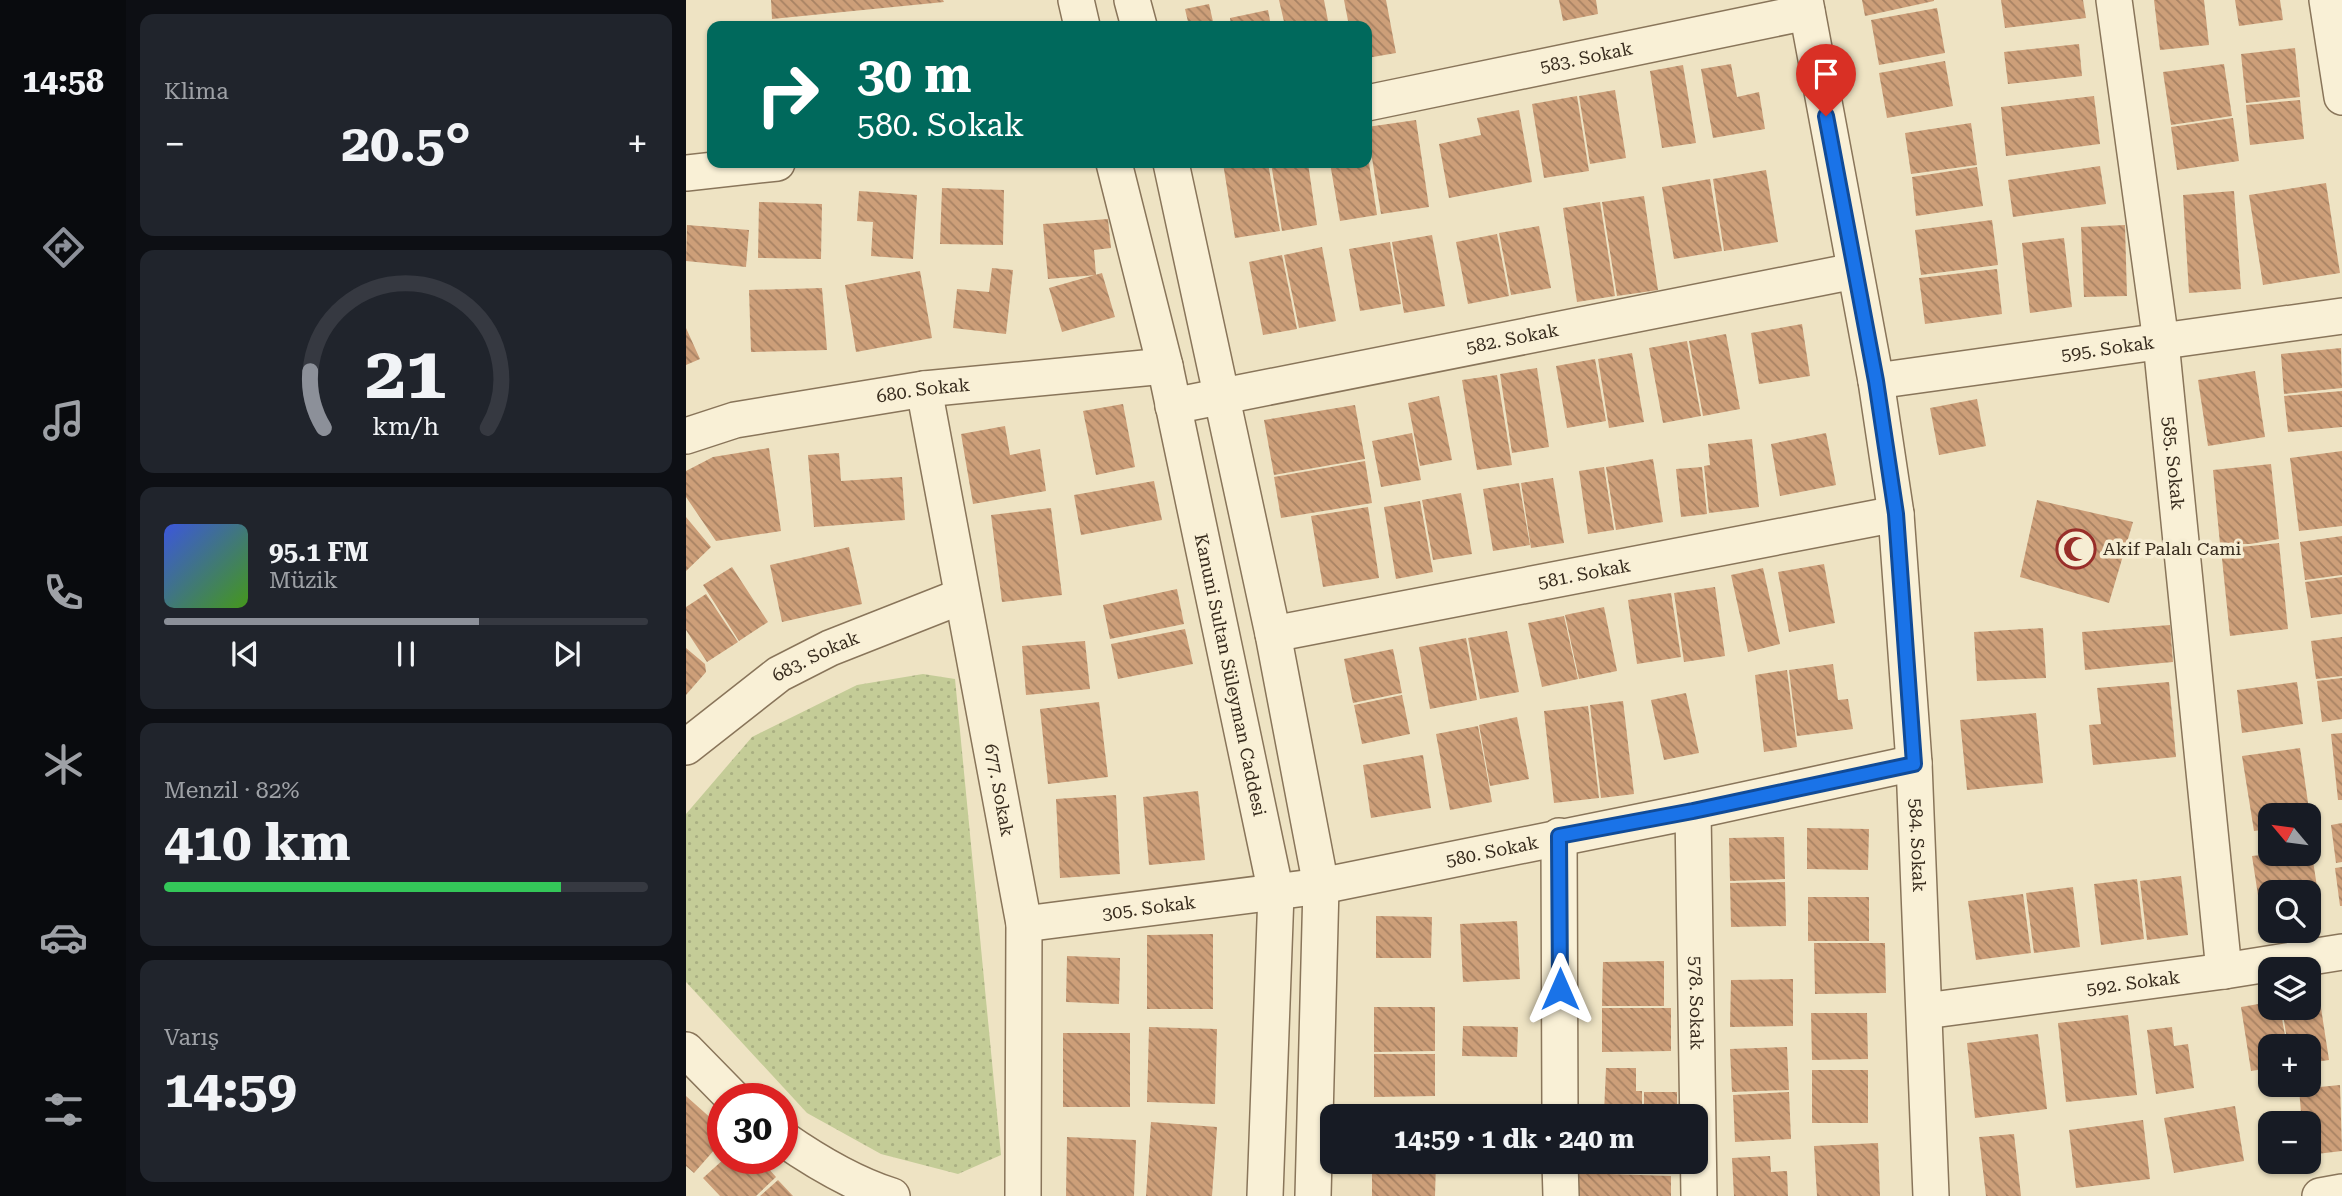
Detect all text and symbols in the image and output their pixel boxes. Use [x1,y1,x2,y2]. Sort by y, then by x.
street label: 583. Sokak [1538,37,1634,77]
pin [1796,44,1856,116]
text: 30 m [857,47,972,104]
icon: right [742,49,833,140]
icon: arrive [1807,55,1845,93]
text: 14:58 [22,62,104,100]
text: Klima [164,78,229,105]
text: 580. Sokak [857,106,1024,144]
text: 20.5° [341,113,471,174]
text: − [164,122,185,166]
text: + [627,122,648,166]
icon: directions [39,223,88,272]
street label: 582. Sokak [1464,319,1560,358]
text: 21 [365,331,447,416]
street label: 595. Sokak [2060,331,2156,365]
street label: 680. Sokak [875,374,971,407]
icon: music [39,396,88,445]
text: km/h [373,411,439,440]
street label: 585. Sokak [2159,415,2189,511]
mosque icon: Akif Palalı Cami [2055,528,2097,570]
street label: Kanuni Sultan Süleyman Caddesi [1191,532,1271,818]
text: 95.1 FM [269,537,369,567]
place label: Akif Palalı Cami [2103,538,2242,559]
street label: 581. Sokak [1536,554,1632,593]
text: Müzik [269,567,338,594]
icon: phone [39,568,88,617]
street label: 683. Sokak [767,627,862,686]
icon: previous [226,635,264,673]
icon: pause [387,635,425,673]
icon: next [548,635,586,673]
icon: climate [39,740,88,789]
street label: 677. Sokak [980,742,1018,838]
text: Menzil · 82% [164,777,300,804]
street label: 584. Sokak [1905,798,1930,893]
north arrow [2258,803,2320,866]
map controls [2258,803,2321,1174]
text: 410 km [164,812,351,873]
street label: 580. Sokak [1444,831,1540,871]
button: search [2258,880,2321,943]
street label: 305. Sokak [1101,891,1197,924]
icon: car [39,913,88,962]
position arrow [1523,952,1597,1026]
street label: 578. Sokak [1685,956,1708,1050]
button: layers [2258,957,2321,1020]
street label: 592. Sokak [2085,966,2181,999]
text: Varış [164,1024,219,1051]
button: + [2258,1034,2321,1097]
text: 14:59 [164,1059,297,1120]
speed limit sign: 30 [707,1083,798,1174]
icon: filters [39,1085,88,1134]
button: − [2258,1111,2321,1174]
text: 14:59 · 1 dk · 240 m [1394,1124,1634,1154]

